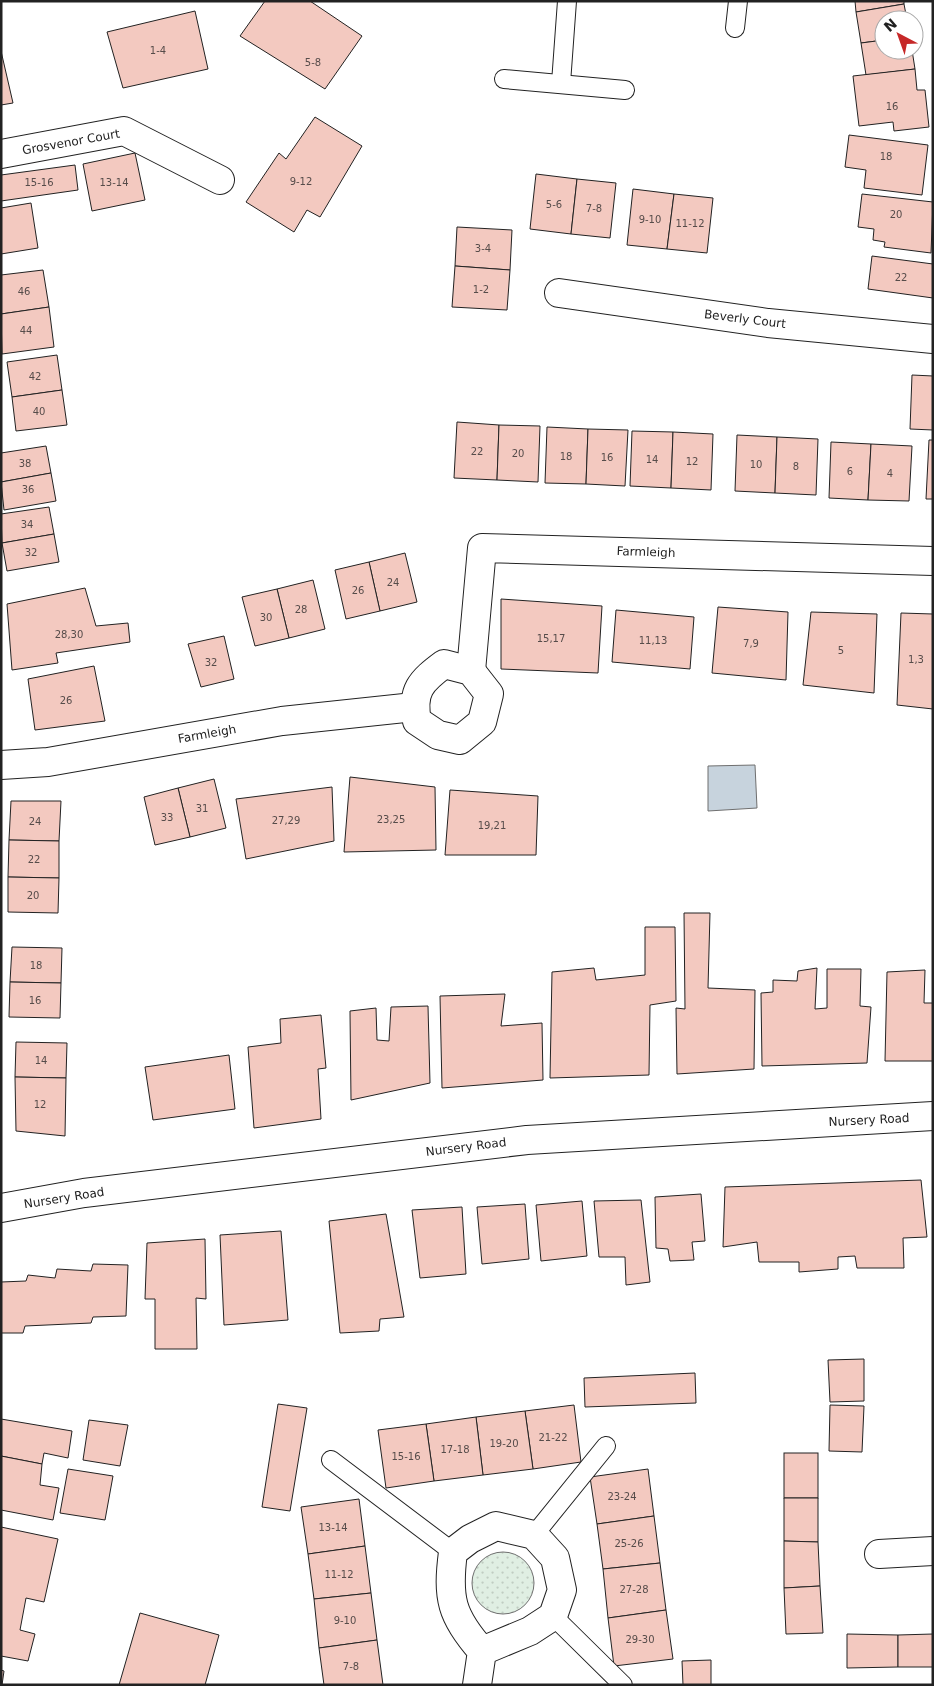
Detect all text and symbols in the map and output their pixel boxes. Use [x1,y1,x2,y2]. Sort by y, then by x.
north arrow [874,10,924,60]
text: N [881,15,900,35]
house number: 1-4 [150,45,166,56]
house number: 5-8 [305,57,321,68]
house number: 16 [886,101,898,112]
street label: Grosvenor Court [21,126,121,157]
house number: 18 [880,151,892,162]
house number: 9-12 [290,176,312,187]
house number: 15-16 [24,177,54,188]
house number: 13-14 [99,177,129,188]
house number: 5-6 [546,199,562,210]
house number: 7-8 [586,203,602,214]
house number: 20 [890,209,902,220]
house number: 9-10 [639,214,661,225]
house number: 11-12 [675,218,705,229]
house number: 3-4 [475,243,491,254]
house number: 22 [895,272,907,283]
house number: 1-2 [473,284,489,295]
house number: 46 [18,286,30,297]
street label: Beverly Court [703,307,787,331]
house number: 44 [20,325,32,336]
house number: 42 [29,371,41,382]
house number: 40 [33,406,45,417]
house number: 22 [471,446,483,457]
house number: 20 [512,448,524,459]
house number: 18 [560,451,572,462]
house number: 16 [601,452,613,463]
house number: 14 [646,454,658,465]
house number: 12 [686,456,698,467]
house number: 38 [19,458,31,469]
house number: 10 [750,459,762,470]
house number: 8 [793,461,799,472]
house number: 6 [847,466,853,477]
house number: 4 [887,468,893,479]
house number: 36 [22,484,34,495]
house number: 34 [21,519,33,530]
street label: Farmleigh [616,544,676,560]
house number: 32 [25,547,37,558]
house number: 24 [387,577,399,588]
house number: 26 [352,585,364,596]
house number: 28 [295,604,307,615]
house number: 30 [260,612,272,623]
house number: 28,30 [55,629,83,640]
house number: 15,17 [537,633,565,644]
house number: 11,13 [639,635,667,646]
house number: 7,9 [743,638,759,649]
house number: 5 [838,645,844,656]
house number: 1,3 [908,654,924,665]
house number: 32 [205,657,217,668]
house number: 26 [60,695,72,706]
street label: Farmleigh [177,722,237,746]
house number: 31 [196,803,208,814]
house number: 33 [161,812,173,823]
house number: 23,25 [377,814,405,825]
house number: 27,29 [272,815,300,826]
house number: 24 [29,816,41,827]
house number: 19,21 [478,820,506,831]
house number: 22 [28,854,40,865]
house number: 20 [27,890,39,901]
house number: 18 [30,960,42,971]
house number: 16 [29,995,41,1006]
house number: 14 [35,1055,47,1066]
house number: 12 [34,1099,46,1110]
street label: Nursery Road [828,1111,910,1129]
street label: Nursery Road [425,1135,507,1159]
street label: Nursery Road [23,1185,105,1211]
house number: 21-22 [538,1432,568,1443]
house number: 19-20 [489,1438,519,1449]
house number: 17-18 [440,1444,470,1455]
house number: 15-16 [391,1451,421,1462]
house number: 23-24 [607,1491,637,1502]
house number: 13-14 [318,1522,348,1533]
house number: 25-26 [614,1538,644,1549]
house number: 11-12 [324,1569,354,1580]
house number: 27-28 [619,1584,649,1595]
house number: 9-10 [334,1615,356,1626]
house number: 29-30 [625,1634,655,1645]
house number: 7-8 [343,1661,359,1672]

